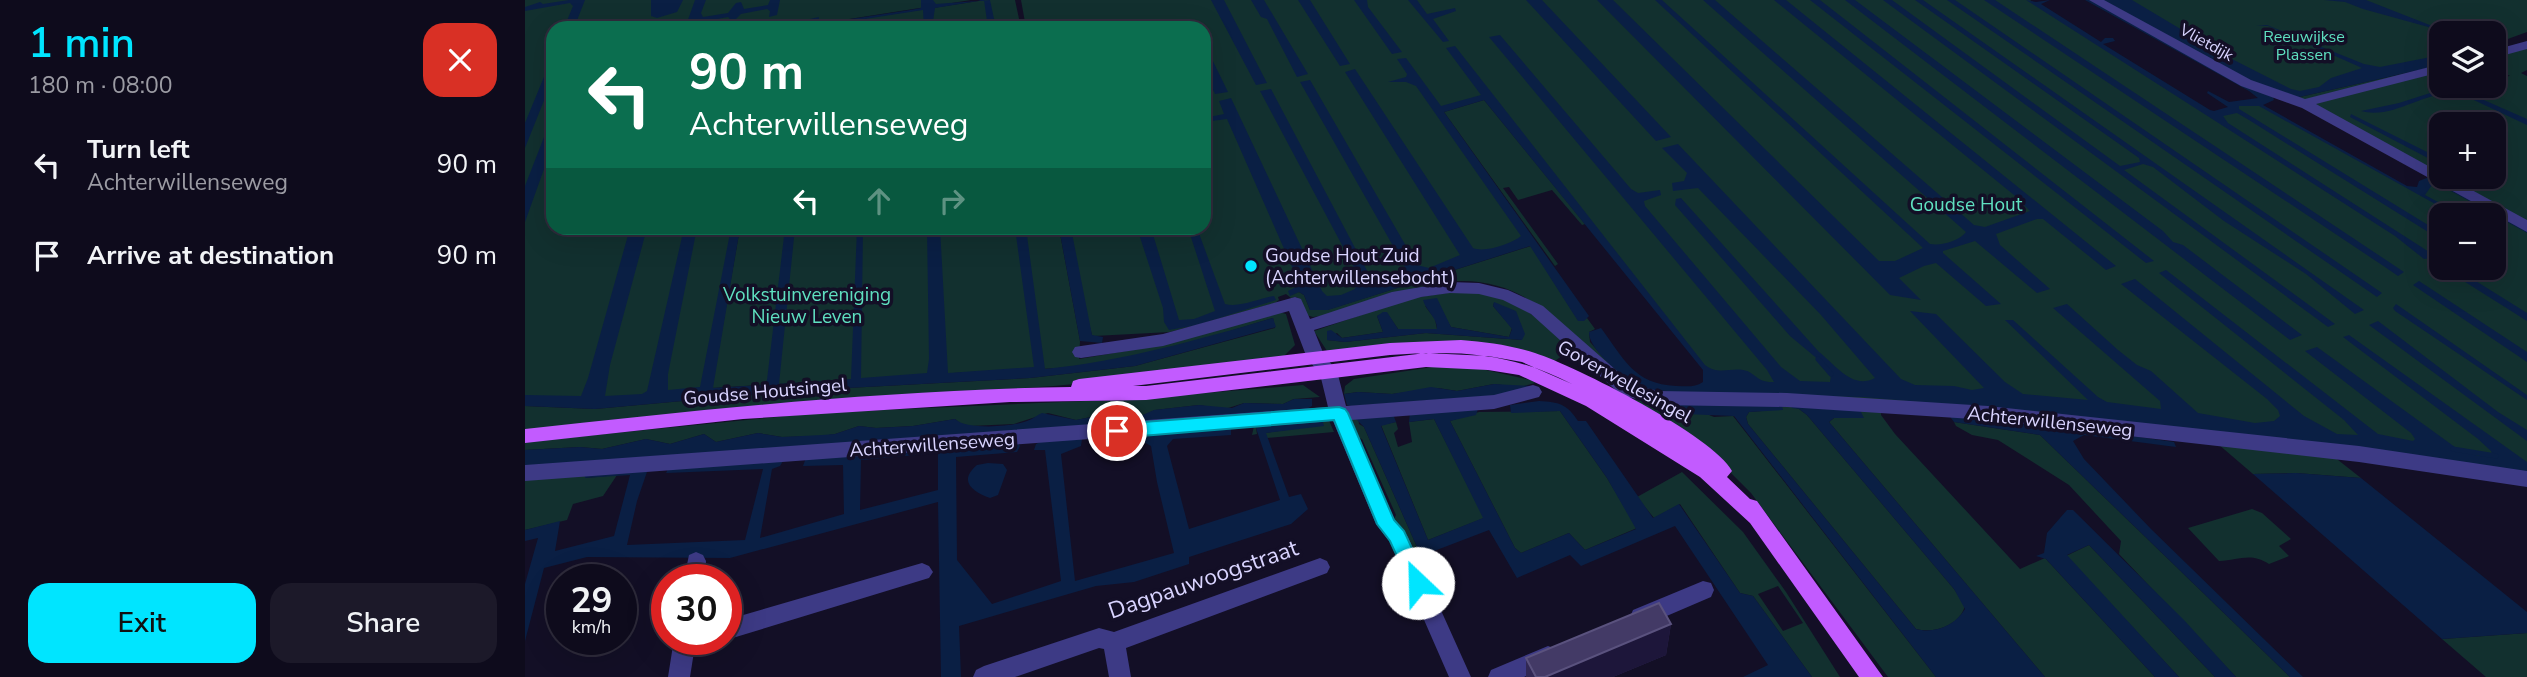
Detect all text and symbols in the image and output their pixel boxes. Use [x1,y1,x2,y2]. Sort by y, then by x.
text: 1 min [28,15,135,72]
street label: Vlietdijk [2175,19,2238,67]
map controls [2429,21,2506,280]
button: layers [2429,21,2506,98]
button: close [423,23,497,97]
park label: Reeuwijkse Plassen [2263,26,2345,66]
text: 90 m [689,39,804,106]
icon: left [574,49,665,140]
text: 180 m · 08:00 [28,70,173,101]
text: Achterwillenseweg [689,103,969,146]
button: + [2429,112,2506,189]
text: Turn left [87,132,190,167]
icon: left [28,146,66,184]
text: 90 m [437,147,497,182]
text: Achterwillenseweg [87,167,288,198]
icon: left [787,182,825,220]
icon: ahead [860,182,898,220]
icon: right [933,182,971,220]
park label: Goudse Hout [1910,192,2023,218]
button: − [2429,203,2506,280]
icon: arrive [28,237,66,275]
text: Arrive at destination [87,238,334,273]
text: 90 m [437,238,497,273]
place label: Goudse Hout Zuid (Achterwillensebocht) [1265,243,1456,291]
marker: Goudse Hout Zuid (Achterwillensebocht) [1243,258,1259,274]
park label: Volkstuinvereniging Nieuw Leven [722,282,891,330]
street label: Goverwellesingel [1553,334,1697,430]
street label: Goudse Houtsingel [682,372,848,412]
street label: Achterwillenseweg [1966,400,2134,444]
pin [1087,401,1147,461]
icon: arrive [1098,412,1136,450]
street label: Achterwillenseweg [848,426,1016,464]
street label: Dagpauwoogstraat [1104,532,1303,627]
position arrow [1381,546,1455,620]
speed limit sign: 30 [651,564,742,655]
text: 29 [570,577,613,624]
button: Exit [28,583,256,663]
button: Share [270,583,497,663]
text: km/h [572,615,611,639]

